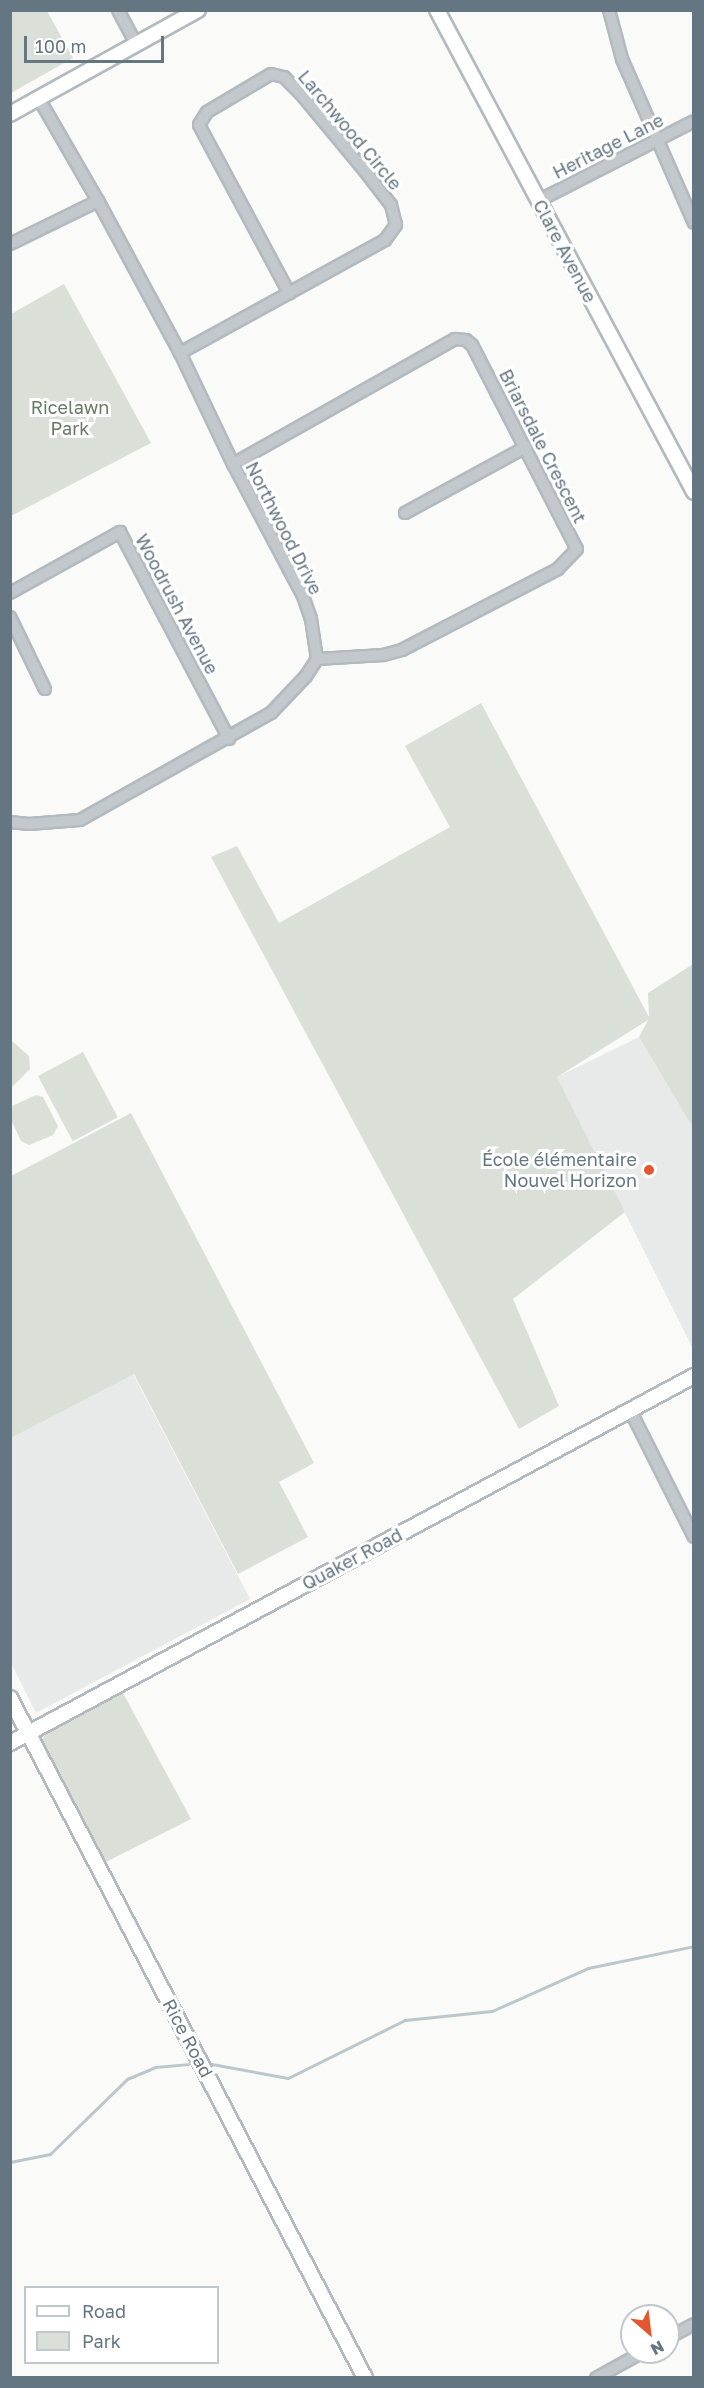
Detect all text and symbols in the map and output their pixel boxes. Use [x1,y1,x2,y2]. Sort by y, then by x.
scale bar [27,24,166,62]
text: 100 m [35,35,86,57]
street label: Larchwood Circle [294,66,406,194]
street label: Heritage Lane [549,109,667,183]
street label: Clare Avenue [529,196,601,306]
street label: Briarsdale Crescent [495,365,591,527]
park label: Ricelawn Park [31,397,109,440]
street label: Northwood Drive [241,458,327,598]
street label: Woodrush Avenue [131,530,223,678]
place label: École élémentaire Nouvel Horizon [482,1149,637,1192]
marker: École élémentaire Nouvel Horizon [642,1163,656,1177]
street label: Quaker Road [298,1524,406,1594]
street label: Rice Road [158,1995,218,2081]
legend [24,2286,219,2364]
text: Road [82,2300,126,2322]
north arrow [620,2304,680,2364]
text: Park [82,2330,121,2352]
text: N [647,2336,668,2360]

